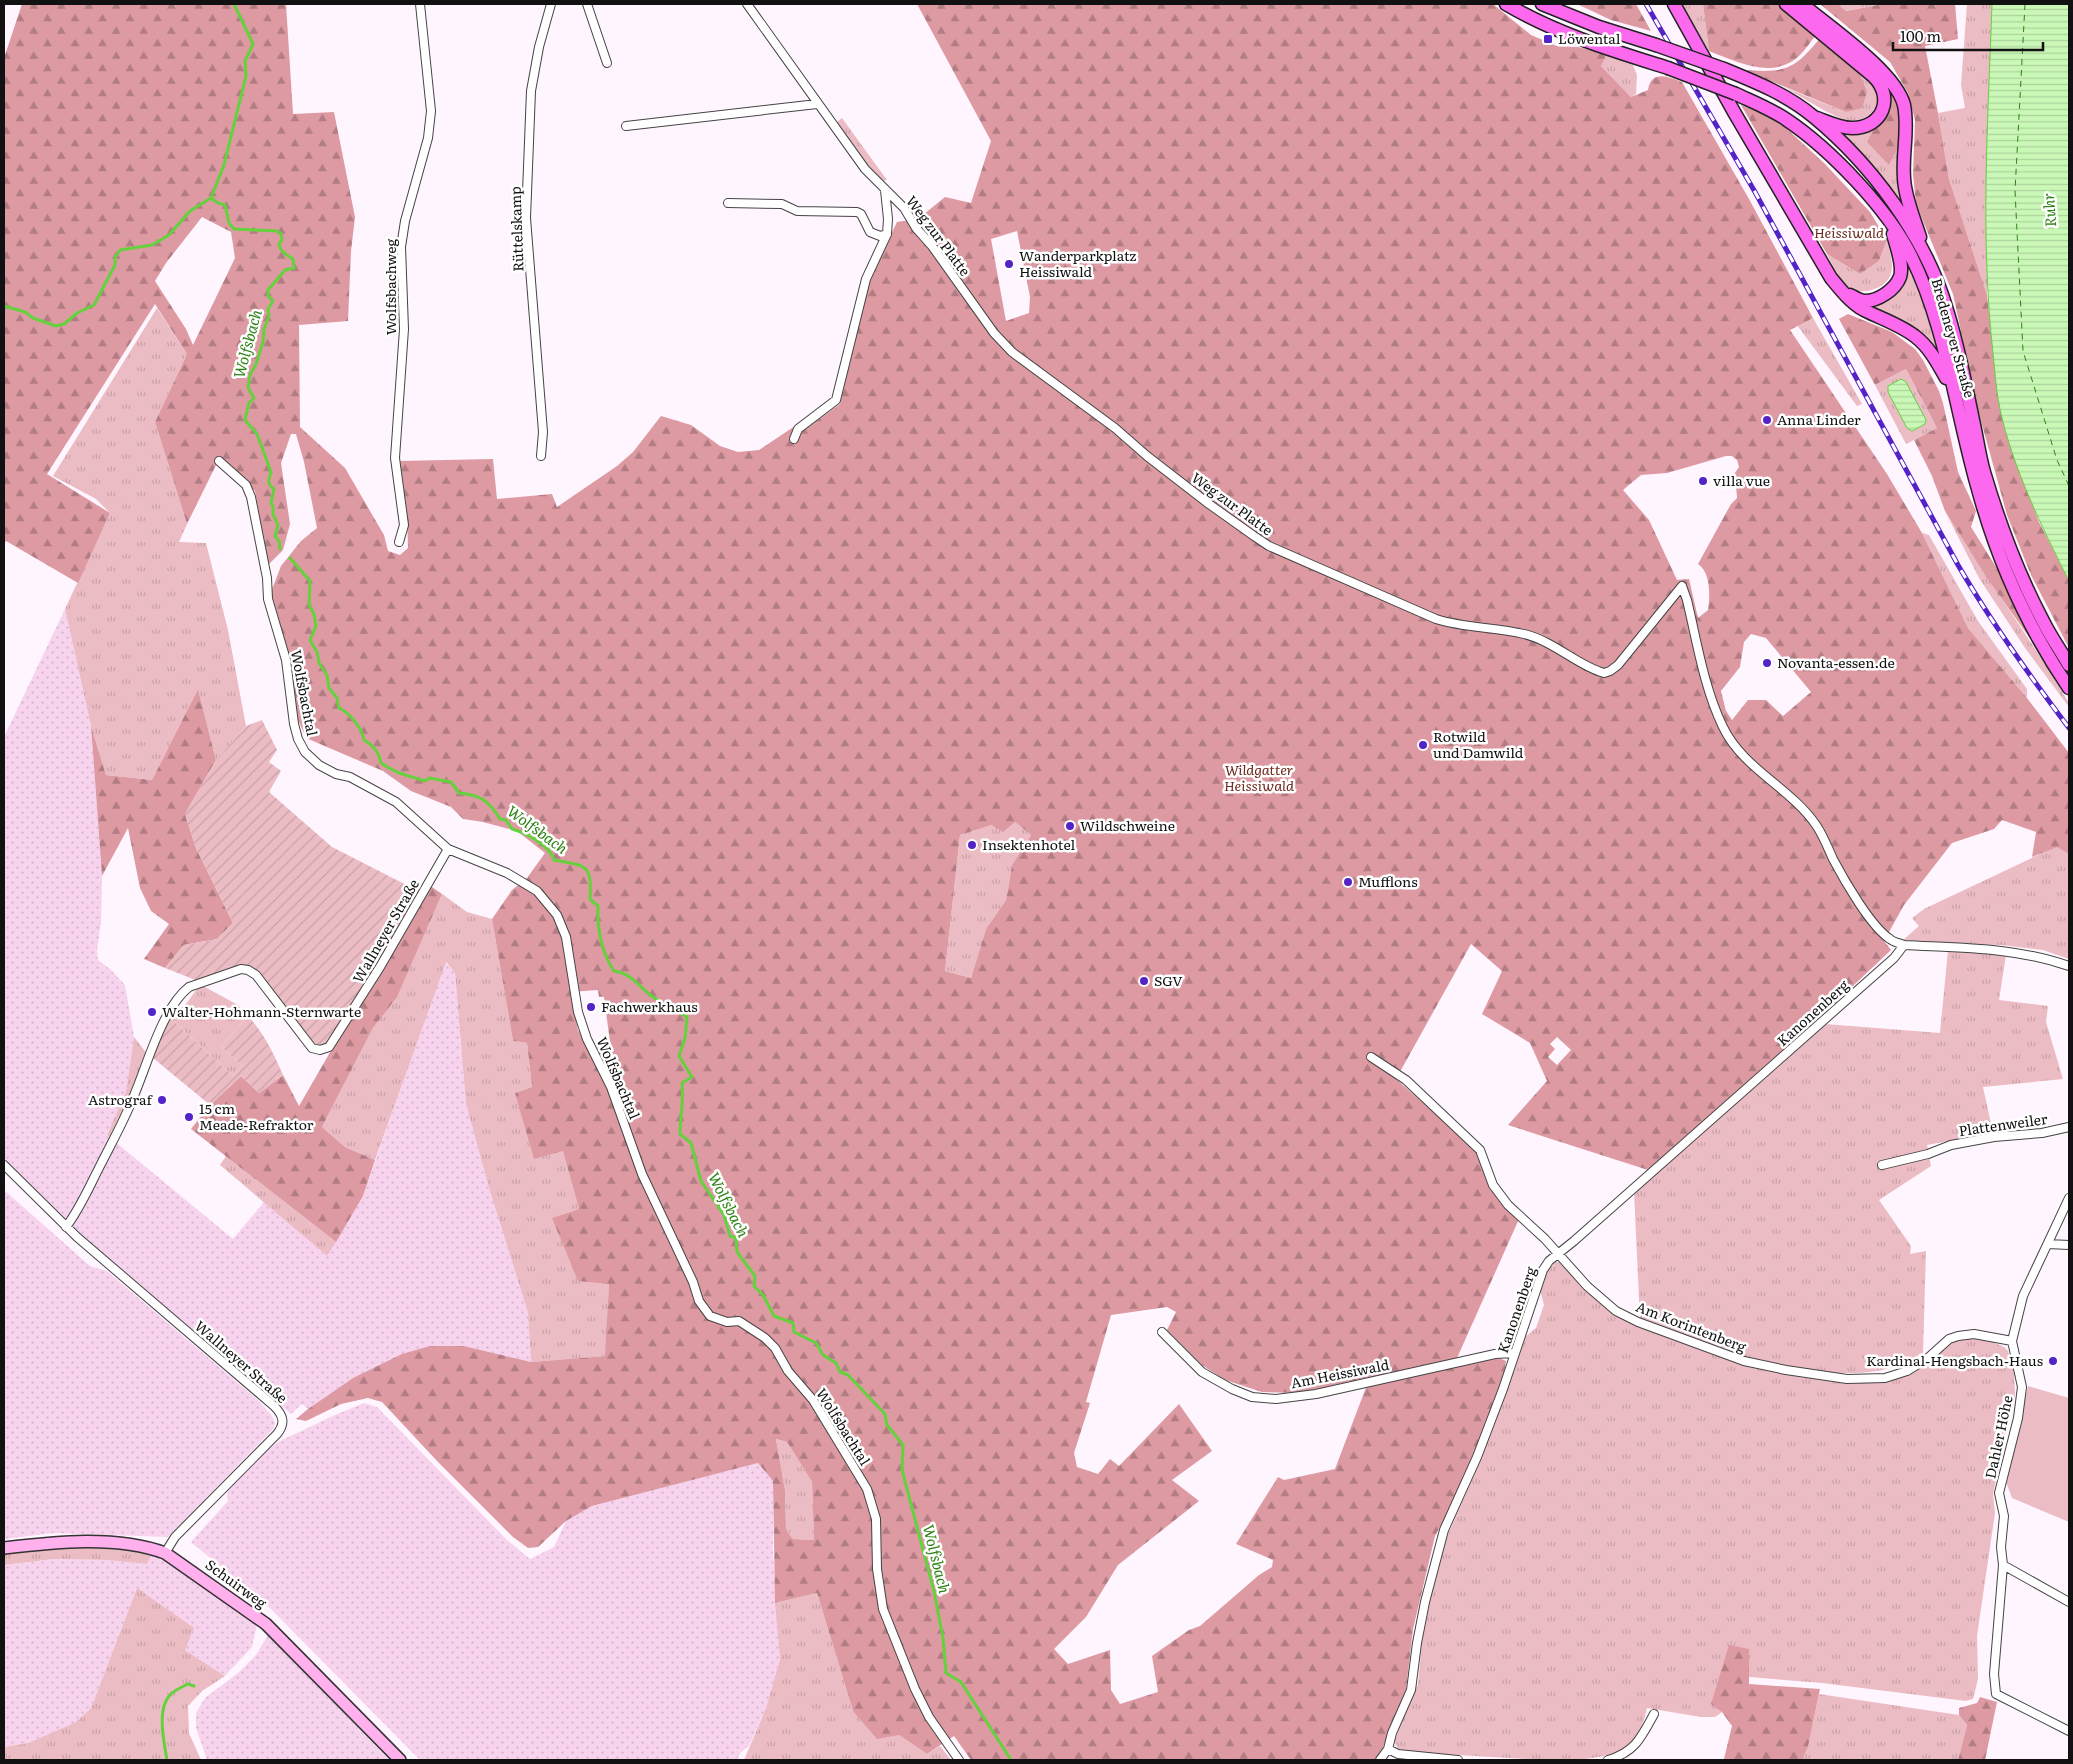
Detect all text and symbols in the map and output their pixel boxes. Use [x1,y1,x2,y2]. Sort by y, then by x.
scale bar [1893,20,2043,52]
text: 100 m [1900,24,1941,47]
place label: Löwental [1558,28,1621,48]
marker: Löwental [1542,33,1554,45]
street label: Rüttelskamp [505,186,527,272]
street label: Weg zur Platte [902,191,976,280]
water label: Ruhr [2036,192,2061,228]
park label: Heissiwald [1814,222,1884,242]
street label: Wolfsbachweg [380,239,400,335]
place label: Wanderparkplatz Heissiwald [1019,245,1137,281]
marker: Wanderparkplatz Heissiwald [1003,258,1015,270]
street label: Bredeneyer Straße [1927,276,1981,400]
water label: Wolfsbach [226,307,267,380]
place label: Anna Linder [1777,409,1861,429]
marker: Anna Linder [1761,414,1773,426]
street label: Weg zur Platte [1188,467,1277,539]
place label: villa vue [1713,470,1770,490]
marker: villa vue [1697,475,1709,487]
street label: Wolfsbachtal [287,648,323,738]
place label: Novanta-essen.de [1777,652,1895,672]
marker: Novanta-essen.de [1761,657,1773,669]
place label: Rotwild und Damwild [1433,726,1524,762]
marker: Rotwild und Damwild [1417,739,1429,751]
park label: Wildgatter Heissiwald [1224,759,1294,795]
water label: Wolfsbach [503,799,573,859]
place label: Wildschweine [1080,815,1175,835]
marker: Wildschweine [1064,820,1076,832]
place label: Insektenhotel [982,834,1075,854]
marker: Insektenhotel [966,839,978,851]
place label: Mufflons [1358,871,1418,891]
street label: Wallneyer Straße [347,875,423,986]
marker: Mufflons [1342,876,1354,888]
place label: SGV [1154,970,1183,990]
marker: SGV [1138,975,1150,987]
street label: Kanonenberg [1772,975,1853,1050]
place label: Fachwerkhaus [601,996,698,1016]
place label: Walter-Hohmann-Sternwarte [162,1001,361,1021]
marker: Fachwerkhaus [585,1001,597,1013]
marker: Walter-Hohmann-Sternwarte [146,1006,158,1018]
street label: Wolfsbachtal [593,1033,645,1122]
place label: Astrograf [88,1089,154,1109]
marker: Astrograf [156,1094,168,1106]
place label: 15 cm Meade-Refraktor [199,1098,314,1134]
street label: Plattenweiler [1957,1108,2049,1140]
marker: 15 cm Meade-Refraktor [183,1111,195,1123]
water label: Wolfsbach [703,1168,756,1241]
street label: Kanonenberg [1492,1264,1540,1356]
street label: Am Korintenberg [1633,1296,1749,1356]
street label: Wallneyer Straße [191,1315,292,1407]
place label: Kardinal-Hengsbach-Haus [1866,1350,2043,1370]
street label: Am Heissiwald [1289,1354,1391,1392]
marker: Kardinal-Hengsbach-Haus [2047,1355,2059,1367]
street label: Wolfsbachtal [812,1384,876,1469]
street label: Dahler Höhe [1979,1393,2017,1480]
water label: Wolfsbach [918,1522,957,1596]
street label: Schuirweg [202,1554,271,1612]

